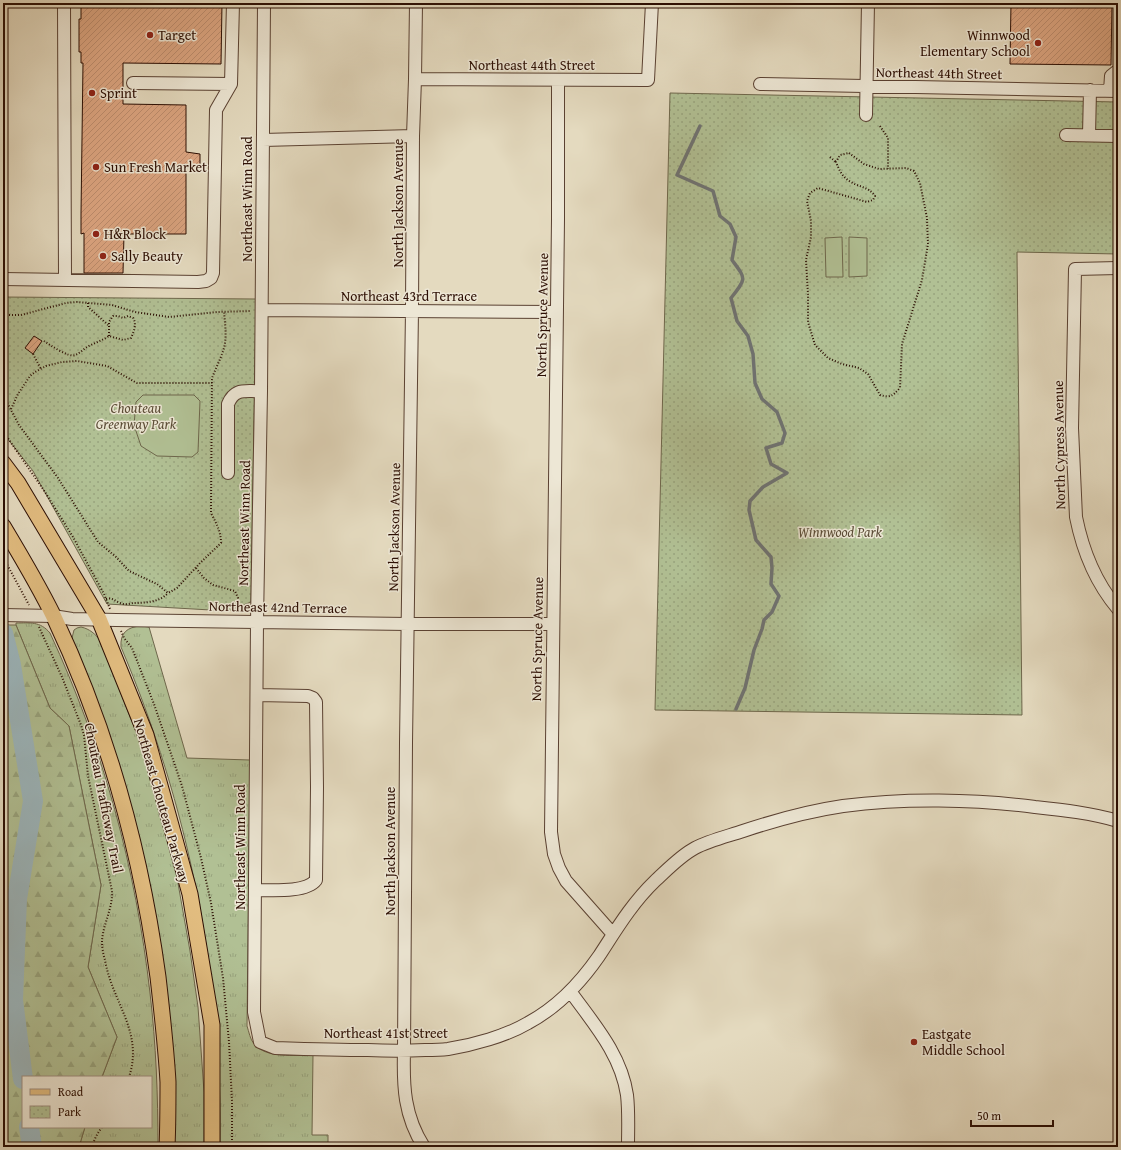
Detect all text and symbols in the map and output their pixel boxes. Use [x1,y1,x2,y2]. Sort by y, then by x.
place label: Target [158,25,196,45]
place label: Winnwood Elementary School [920,25,1031,61]
marker: Target [145,30,155,40]
marker: Winnwood Elementary School [1033,38,1043,48]
street label: Northeast 44th Street [469,55,595,75]
street label: Northeast 44th Street [876,62,1002,84]
place label: Sprint [100,83,137,103]
marker: Sprint [87,88,97,98]
street label: Northeast Winn Road [237,136,257,262]
street label: North Jackson Avenue [388,138,408,267]
place label: Sun Fresh Market [104,157,207,177]
marker: Sun Fresh Market [91,162,101,172]
place label: H&R Block [104,224,167,244]
marker: H&R Block [91,229,101,239]
place label: Sally Beauty [111,246,183,266]
marker: Sally Beauty [98,251,108,261]
street label: North Spruce Avenue [531,252,553,377]
street label: Northeast 43rd Terrace [341,286,477,306]
street label: North Cypress Avenue [1048,380,1070,510]
park label: Chouteau Greenway Park [96,398,177,434]
street label: Northeast Winn Road [233,460,255,586]
street label: North Jackson Avenue [383,462,405,592]
park label: Winnwood Park [798,522,883,542]
street label: North Spruce Avenue [526,576,548,701]
street label: Northeast 42nd Terrace [209,596,348,618]
street label: Northeast Chouteau Parkway [129,716,195,886]
street label: Chouteau Trafficway Trail [80,721,128,875]
street label: Northeast Winn Road [230,784,250,910]
street label: North Jackson Avenue [380,786,400,915]
street label: Northeast 41st Street [324,1023,448,1043]
place label: Eastgate Middle School [922,1024,1005,1060]
marker: Eastgate Middle School [909,1037,919,1047]
legend [22,1076,152,1128]
text: Road [58,1083,84,1100]
scale bar [971,1102,1053,1128]
text: Park [58,1103,82,1120]
text: 50 m [977,1107,1001,1124]

